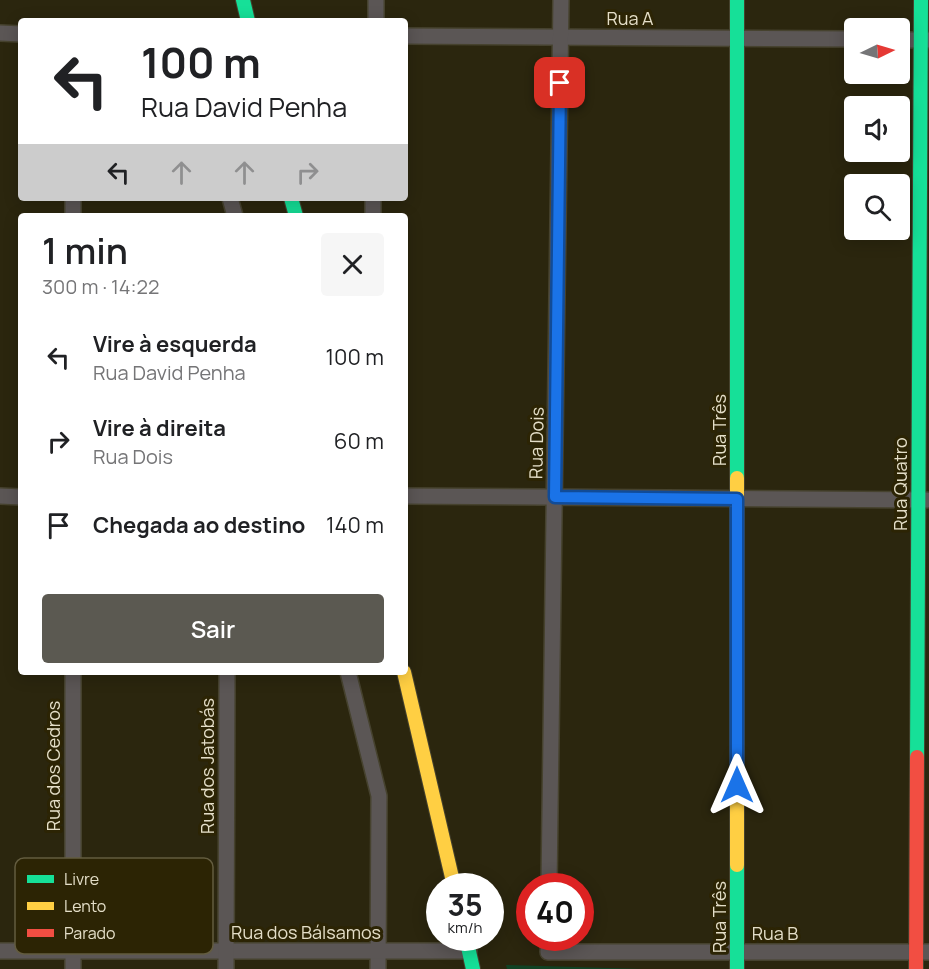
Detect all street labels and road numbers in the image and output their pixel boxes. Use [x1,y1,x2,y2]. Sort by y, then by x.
street label: Rua A [606,6,654,30]
street label: Rua Três [707,394,731,466]
street label: Rua Dois [523,407,549,479]
street label: Rua Quatro [888,437,912,531]
street label: Rua dos Jatobás [195,698,219,834]
street label: Rua dos Cedros [41,701,65,831]
street label: Rua Três [707,881,731,953]
street label: Rua dos Bálsamos [231,920,381,944]
street label: Rua B [752,921,798,945]

